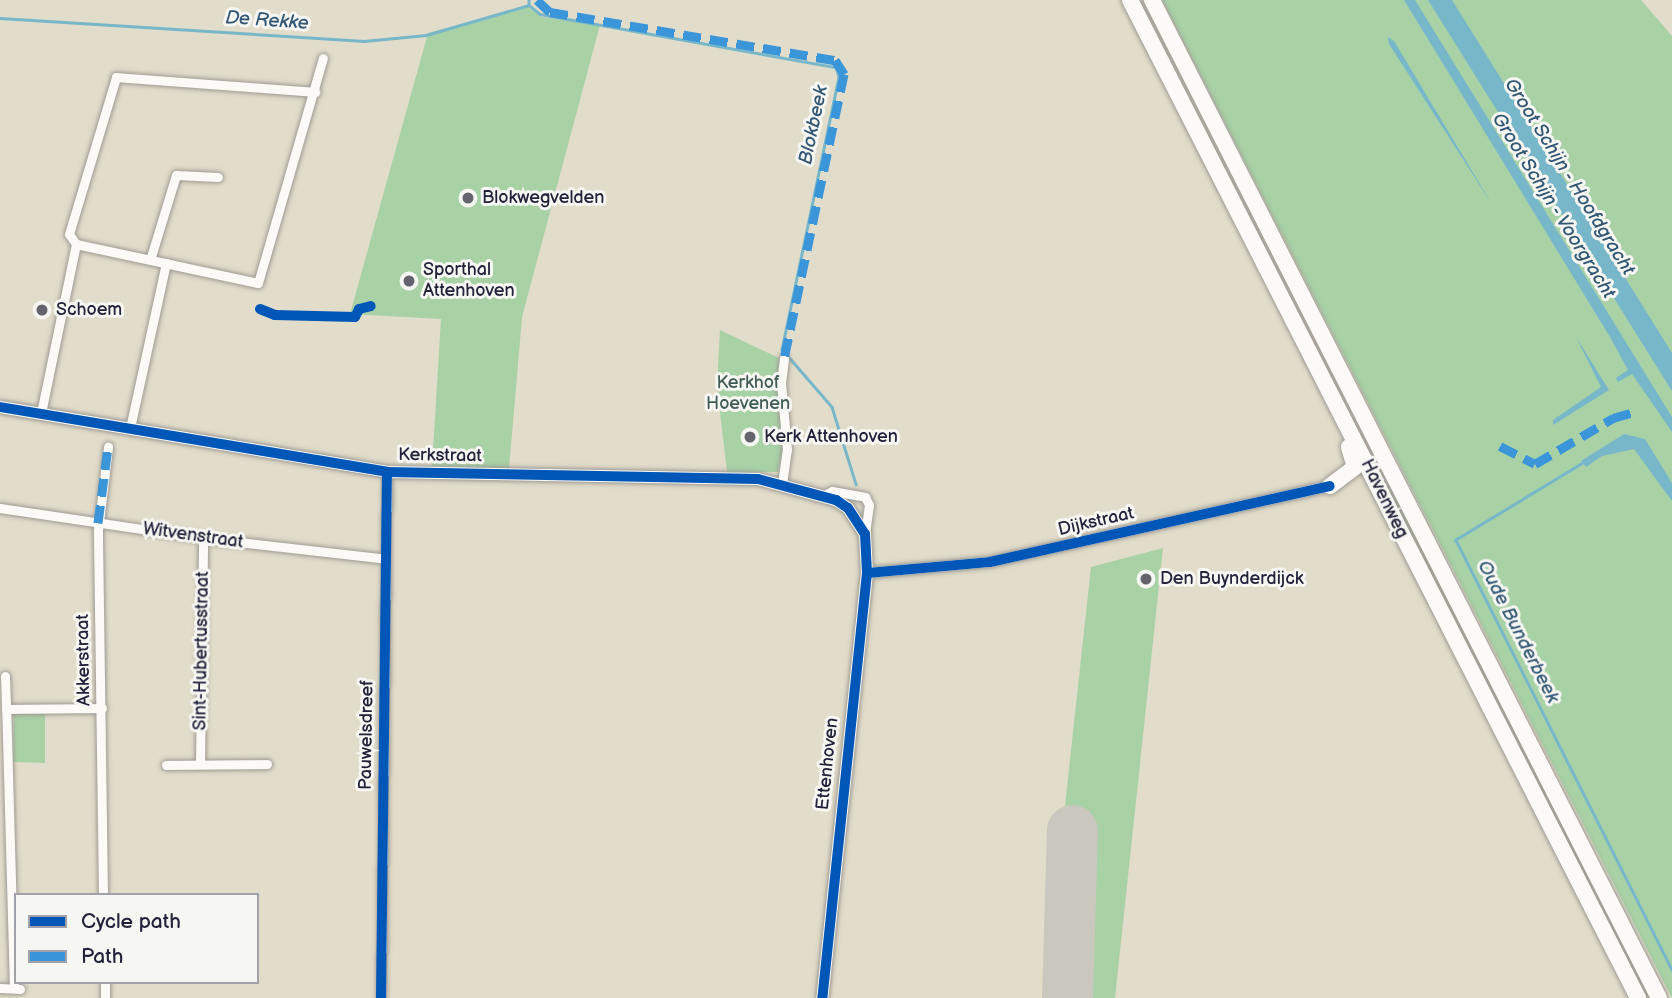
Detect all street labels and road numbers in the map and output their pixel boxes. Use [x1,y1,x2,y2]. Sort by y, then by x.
street label: Kerkstraat [398,444,482,468]
street label: Havenweg [1356,456,1412,542]
street label: Dijkstraat [1056,503,1136,541]
street label: Witvenstraat [141,518,245,554]
street label: Sint-Hubertusstraat [190,571,214,731]
street label: Akkerstraat [72,614,96,706]
street label: Pauwelsdreef [355,680,379,790]
street label: Ettenhoven [812,717,844,811]

